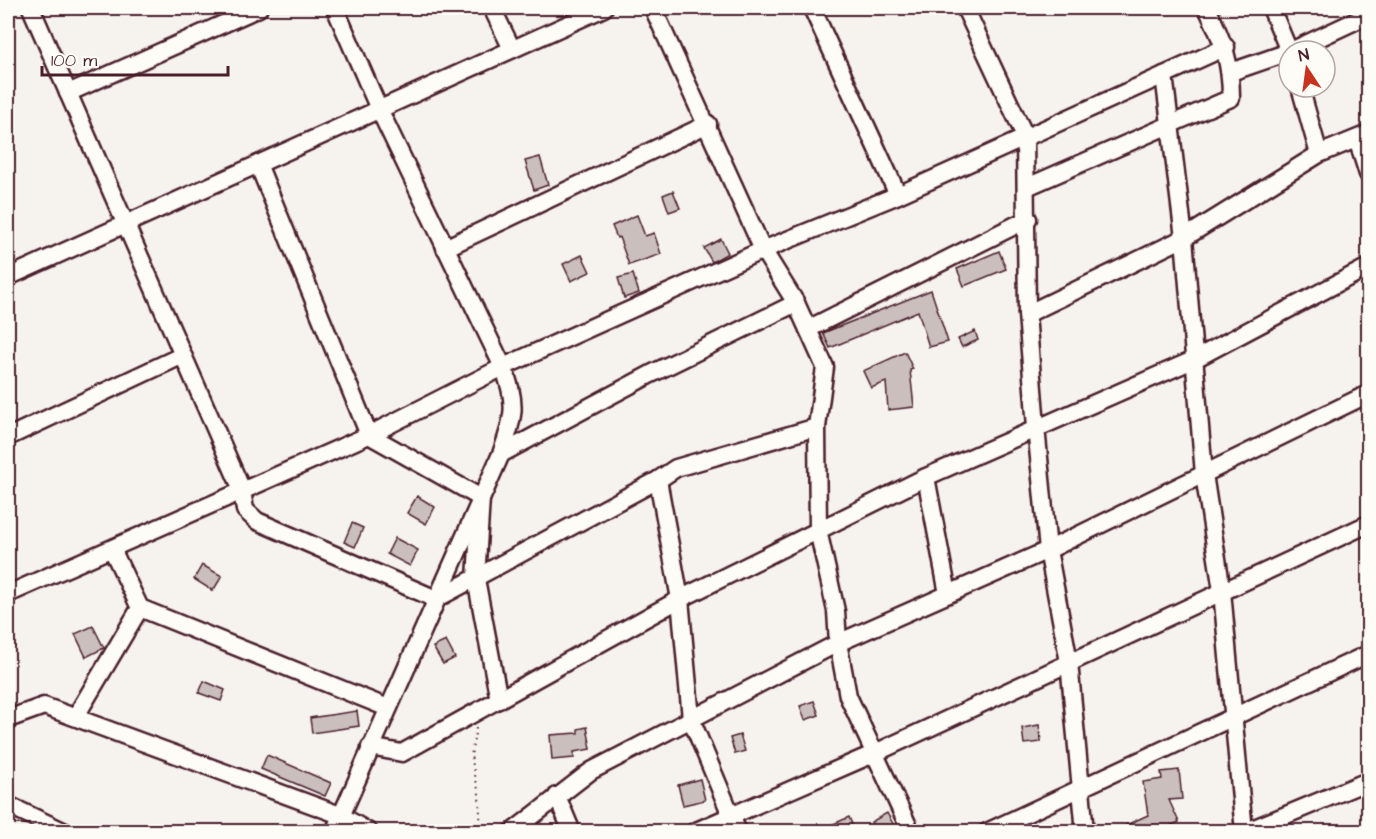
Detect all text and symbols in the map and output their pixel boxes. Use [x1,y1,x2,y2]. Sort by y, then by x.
scale bar [42,39,228,77]
north arrow [1277,39,1337,99]
text: N [1296,44,1311,67]
text: 100 m [51,48,97,73]

